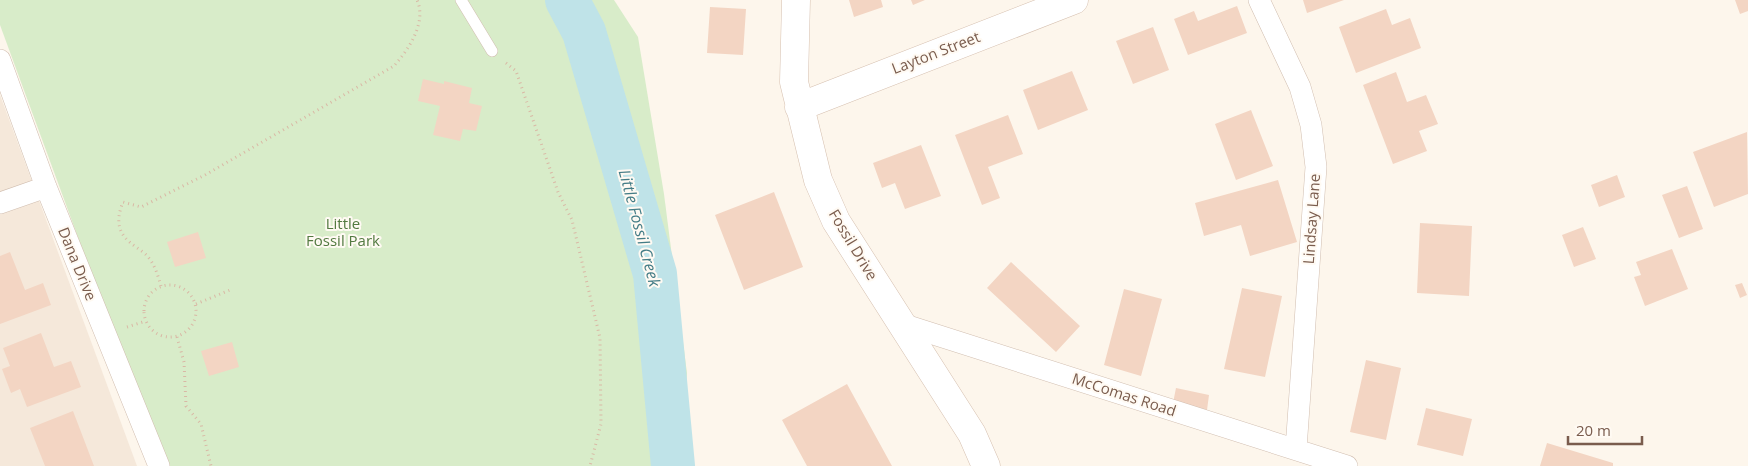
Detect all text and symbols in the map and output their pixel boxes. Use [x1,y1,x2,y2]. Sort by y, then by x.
street label: Layton Street [889,26,983,78]
water label: Little Fossil Creek [614,167,667,290]
street label: Lindsay Lane [1298,173,1324,265]
street label: Fossil Drive [825,205,883,284]
park label: Little Fossil Park [306,213,380,250]
street label: Dana Drive [54,224,102,303]
street label: McComas Road [1070,368,1179,420]
scale bar [1568,414,1642,446]
text: 20 m [1576,420,1611,440]

